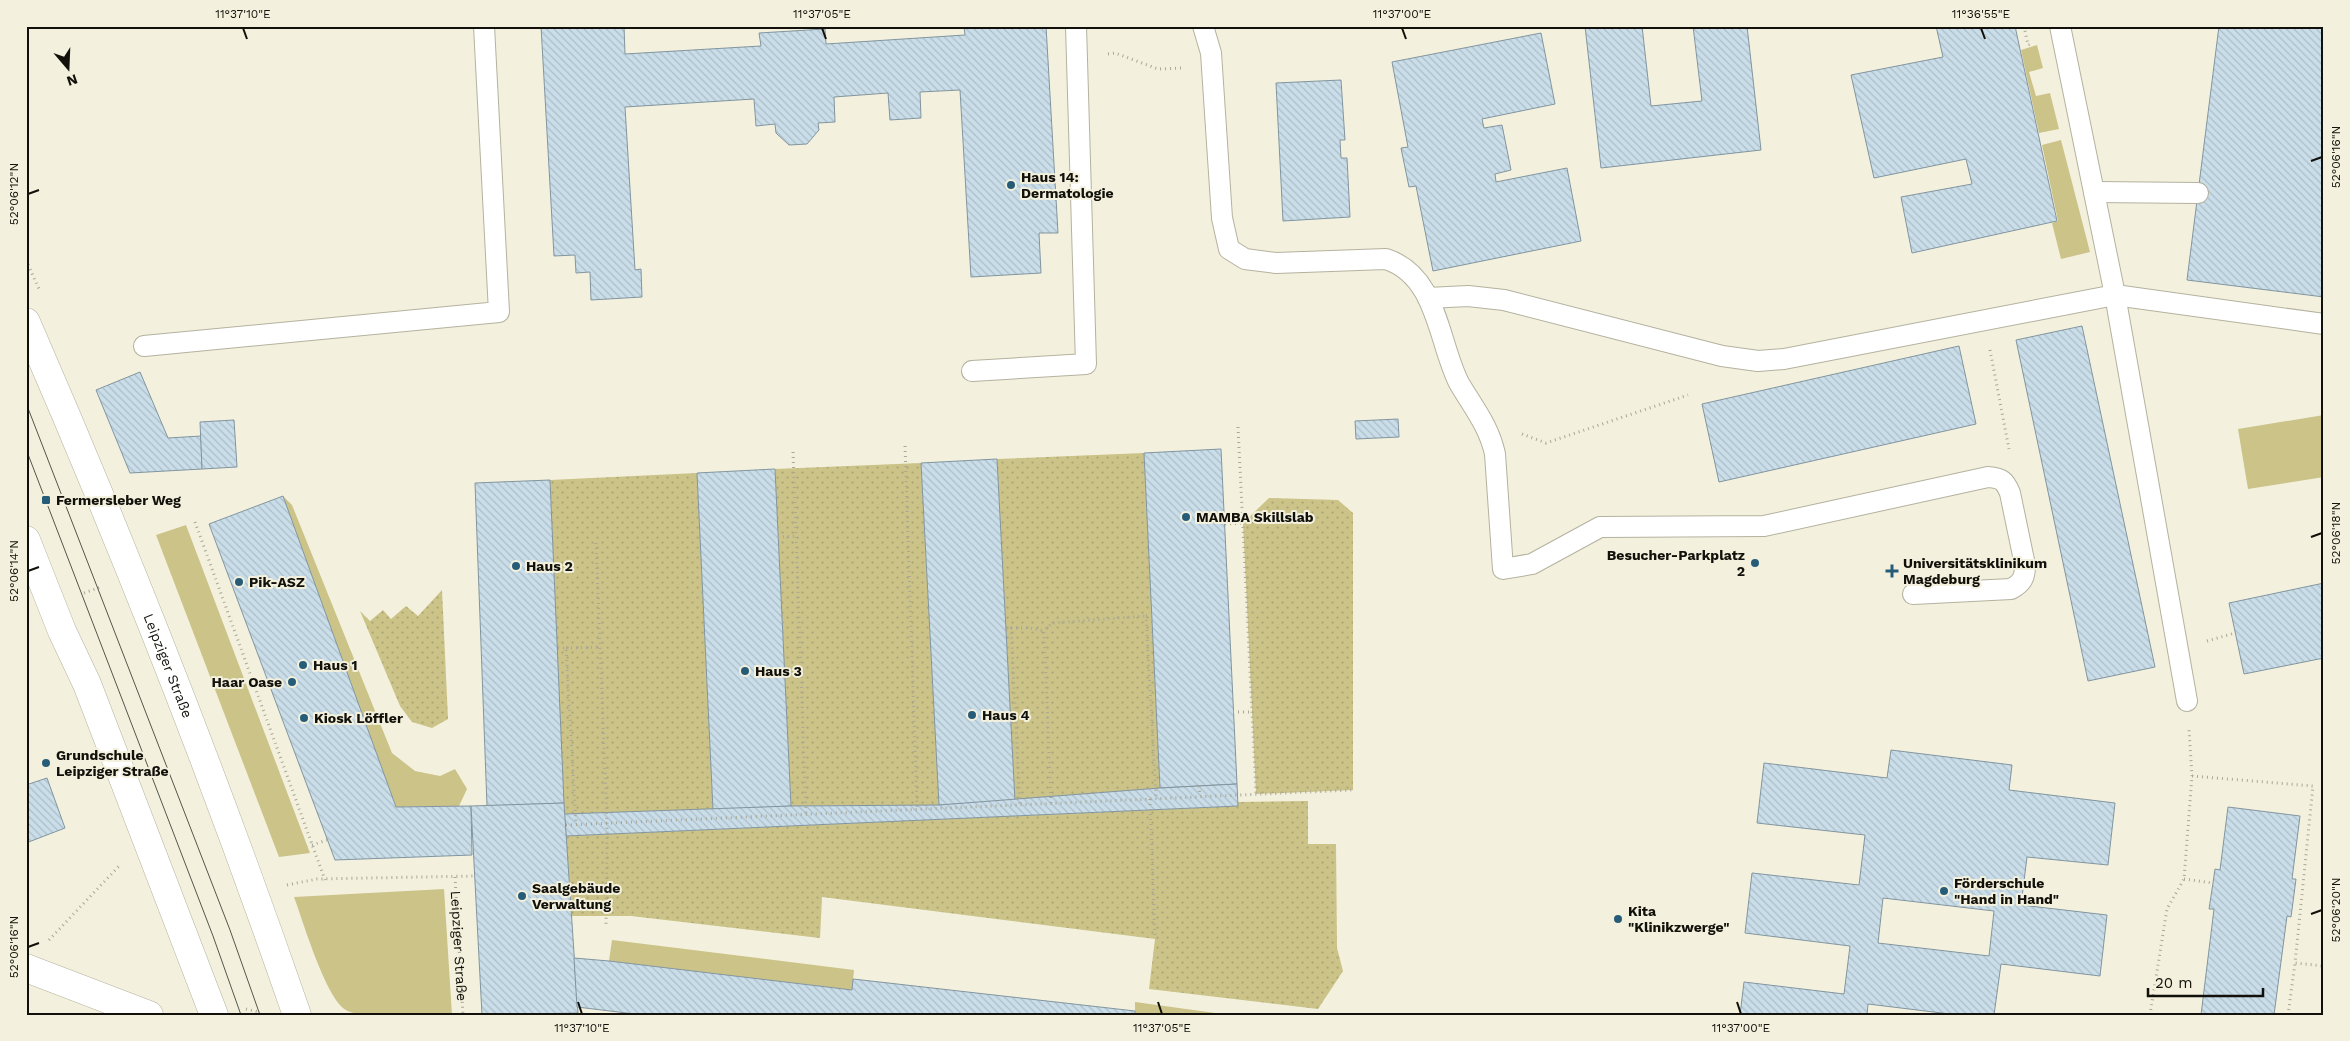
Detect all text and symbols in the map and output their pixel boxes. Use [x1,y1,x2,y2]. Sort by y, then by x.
text: 11°37'10"E [215,7,271,21]
text: 11°37'05"E [793,7,851,21]
text: 11°37'00"E [1373,7,1432,21]
text: 11°36'55"E [1952,7,2011,21]
north arrow [42,42,92,92]
text: N [65,71,80,90]
text: 52°06'16"N [2329,126,2343,188]
text: 52°06'12"N [7,163,21,225]
place label: Haus 14: Dermatologie [1021,169,1114,201]
marker: Haus 14: Dermatologie [1005,179,1017,191]
place label: Fermersleber Weg [56,492,181,508]
marker: Fermersleber Weg [40,494,52,506]
text: 52°06'18"N [2329,502,2343,564]
place label: MAMBA Skillslab [1196,509,1314,525]
marker: MAMBA Skillslab [1180,511,1192,523]
text: 52°06'14"N [7,540,21,602]
place label: Besucher-Parkplatz 2 [1607,547,1745,579]
place label: Universitätsklinikum Magdeburg [1903,555,2047,587]
marker: Besucher-Parkplatz 2 [1749,557,1761,569]
place label: Haus 2 [526,558,573,574]
marker: Haus 2 [510,560,522,572]
marker: Universitätsklinikum Magdeburg [1885,564,1899,578]
place label: Pik-ASZ [249,574,305,590]
marker: Pik-ASZ [233,576,245,588]
street label: Leipziger Straße [140,611,196,720]
place label: Haus 1 [313,657,358,673]
marker: Haus 1 [297,659,309,671]
place label: Haus 3 [755,663,802,679]
marker: Haus 3 [739,665,751,677]
place label: Haar Oase [212,674,282,690]
marker: Haar Oase [286,676,298,688]
place label: Haus 4 [982,707,1030,723]
marker: Haus 4 [966,709,978,721]
place label: Kiosk Löffler [314,710,403,726]
marker: Kiosk Löffler [298,712,310,724]
place label: Grundschule Leipziger Straße [56,747,169,779]
marker: Grundschule Leipziger Straße [40,757,52,769]
place label: Förderschule "Hand in Hand" [1954,875,2059,907]
text: 52°06'20"N [2329,877,2343,943]
place label: Saalgebäude Verwaltung [532,880,620,912]
marker: Förderschule "Hand in Hand" [1938,885,1950,897]
street label: Leipziger Straße [448,890,470,1002]
marker: Saalgebäude Verwaltung [516,890,528,902]
place label: Kita "Klinikzwerge" [1628,903,1730,935]
marker: Kita "Klinikzwerge" [1612,913,1624,925]
text: 52°06'16"N [7,916,21,978]
scale bar [2148,966,2262,998]
text: 20 m [2155,974,2193,992]
text: 11°37'10"E [554,1021,610,1035]
text: 11°37'05"E [1133,1021,1191,1035]
text: 11°37'00"E [1712,1021,1771,1035]

